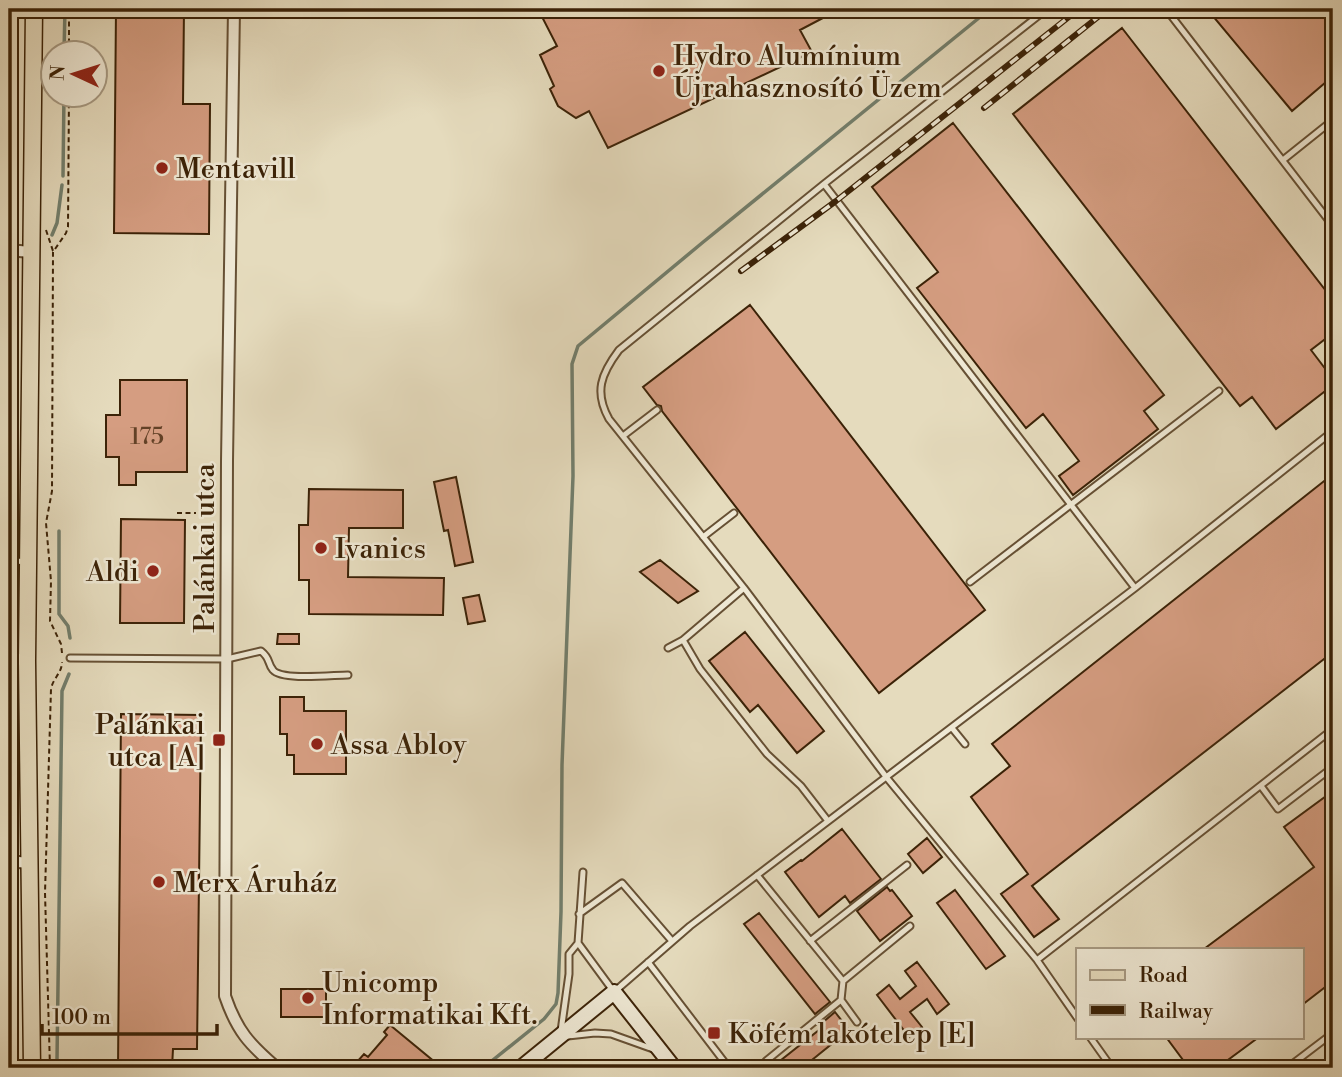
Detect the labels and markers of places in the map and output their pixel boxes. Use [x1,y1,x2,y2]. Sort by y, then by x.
place label: Hydro Alumínium Újrahasznosító Üzem [673,39,942,106]
marker: Hydro Alumínium Újrahasznosító Üzem [651,63,667,79]
place label: Mentavill [176,152,296,187]
marker: Mentavill [154,160,170,176]
place label: Ivanics [335,532,426,567]
marker: Ivanics [313,540,329,556]
place label: Aldi [85,555,139,590]
marker: Aldi [145,563,161,579]
place label: Palánkai utca [A] [95,708,205,775]
place label: Assa Abloy [330,728,467,763]
marker: Palánkai utca [A] [211,732,227,748]
marker: Assa Abloy [309,736,325,752]
place label: Merx Áruház [173,864,337,901]
marker: Merx Áruház [151,874,167,890]
place label: Unicomp Informatikai Kft. [322,966,538,1033]
marker: Unicomp Informatikai Kft. [300,990,316,1006]
place label: Köfém lakótelep [E] [728,1017,975,1052]
marker: Köfém lakótelep [E] [706,1025,722,1041]

